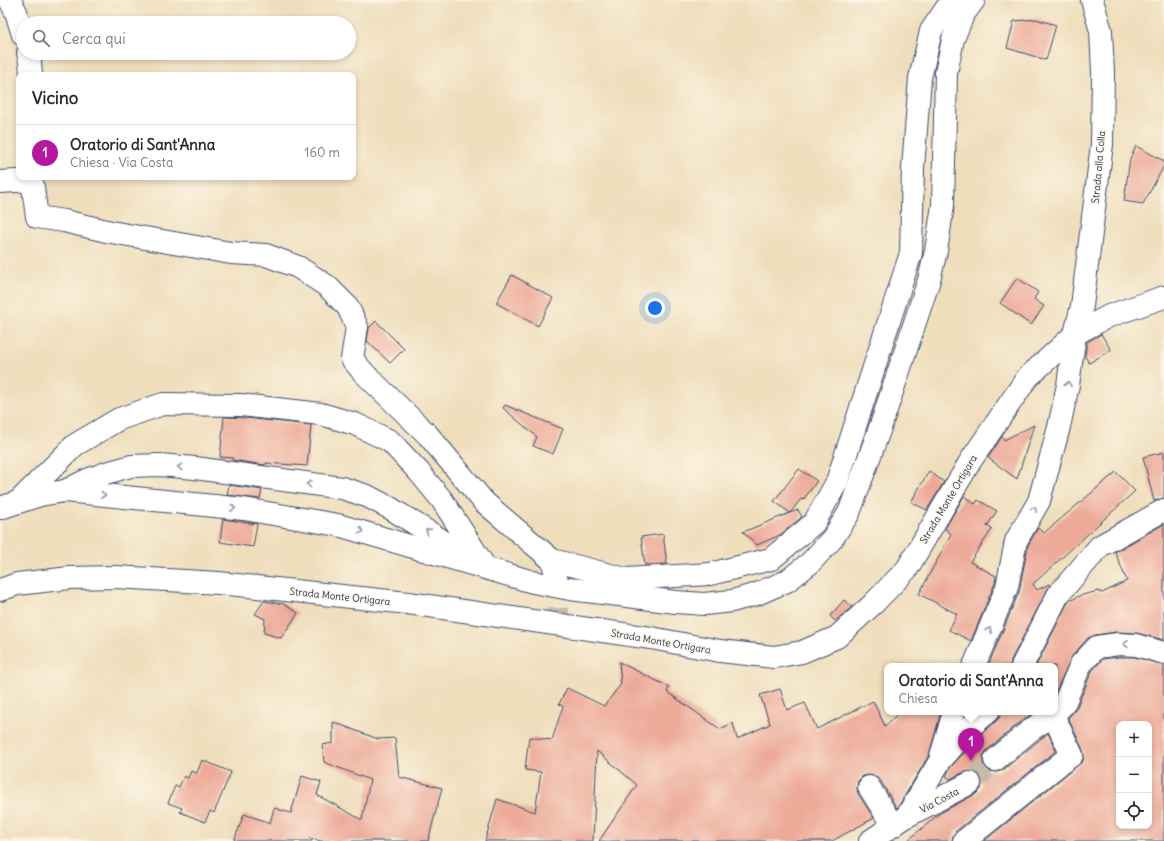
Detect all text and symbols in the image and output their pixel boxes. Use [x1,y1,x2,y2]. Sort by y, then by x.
search box [16,16,356,60]
icon: search [30,27,52,49]
text: Cerca qui [62,29,126,48]
text: Vicino [32,87,78,109]
street label: Strada alla Colla [1089,130,1108,204]
text: Oratorio di Sant'Anna [70,135,215,154]
text: 1 [42,144,48,161]
text: 160 m [304,144,340,161]
text: Chiesa · Via Costa [70,154,173,171]
your location [645,298,665,318]
one-way arrow [1063,381,1072,387]
street label: Strada Monte Ortigara [917,452,980,546]
one-way arrow [177,463,183,472]
one-way arrow [306,480,312,489]
one-way arrow [100,490,106,499]
one-way arrow [230,503,236,512]
one-way arrow [1030,506,1037,513]
one-way arrow [357,526,364,535]
one-way arrow [425,529,432,536]
street label: Strada Monte Ortigara [289,585,391,608]
street label: Strada Monte Ortigara [610,626,712,657]
one-way arrow [985,627,993,634]
one-way arrow [1123,640,1129,648]
popup [884,663,1058,715]
text: Oratorio di Sant'Anna [898,671,1044,690]
text: Chiesa [898,690,938,707]
map controls [1116,721,1152,829]
button: + [1116,721,1152,757]
pin: 1 [958,728,984,761]
button: − [1116,757,1152,793]
street label: Via Costa [918,785,961,816]
button: locate [1116,793,1152,829]

